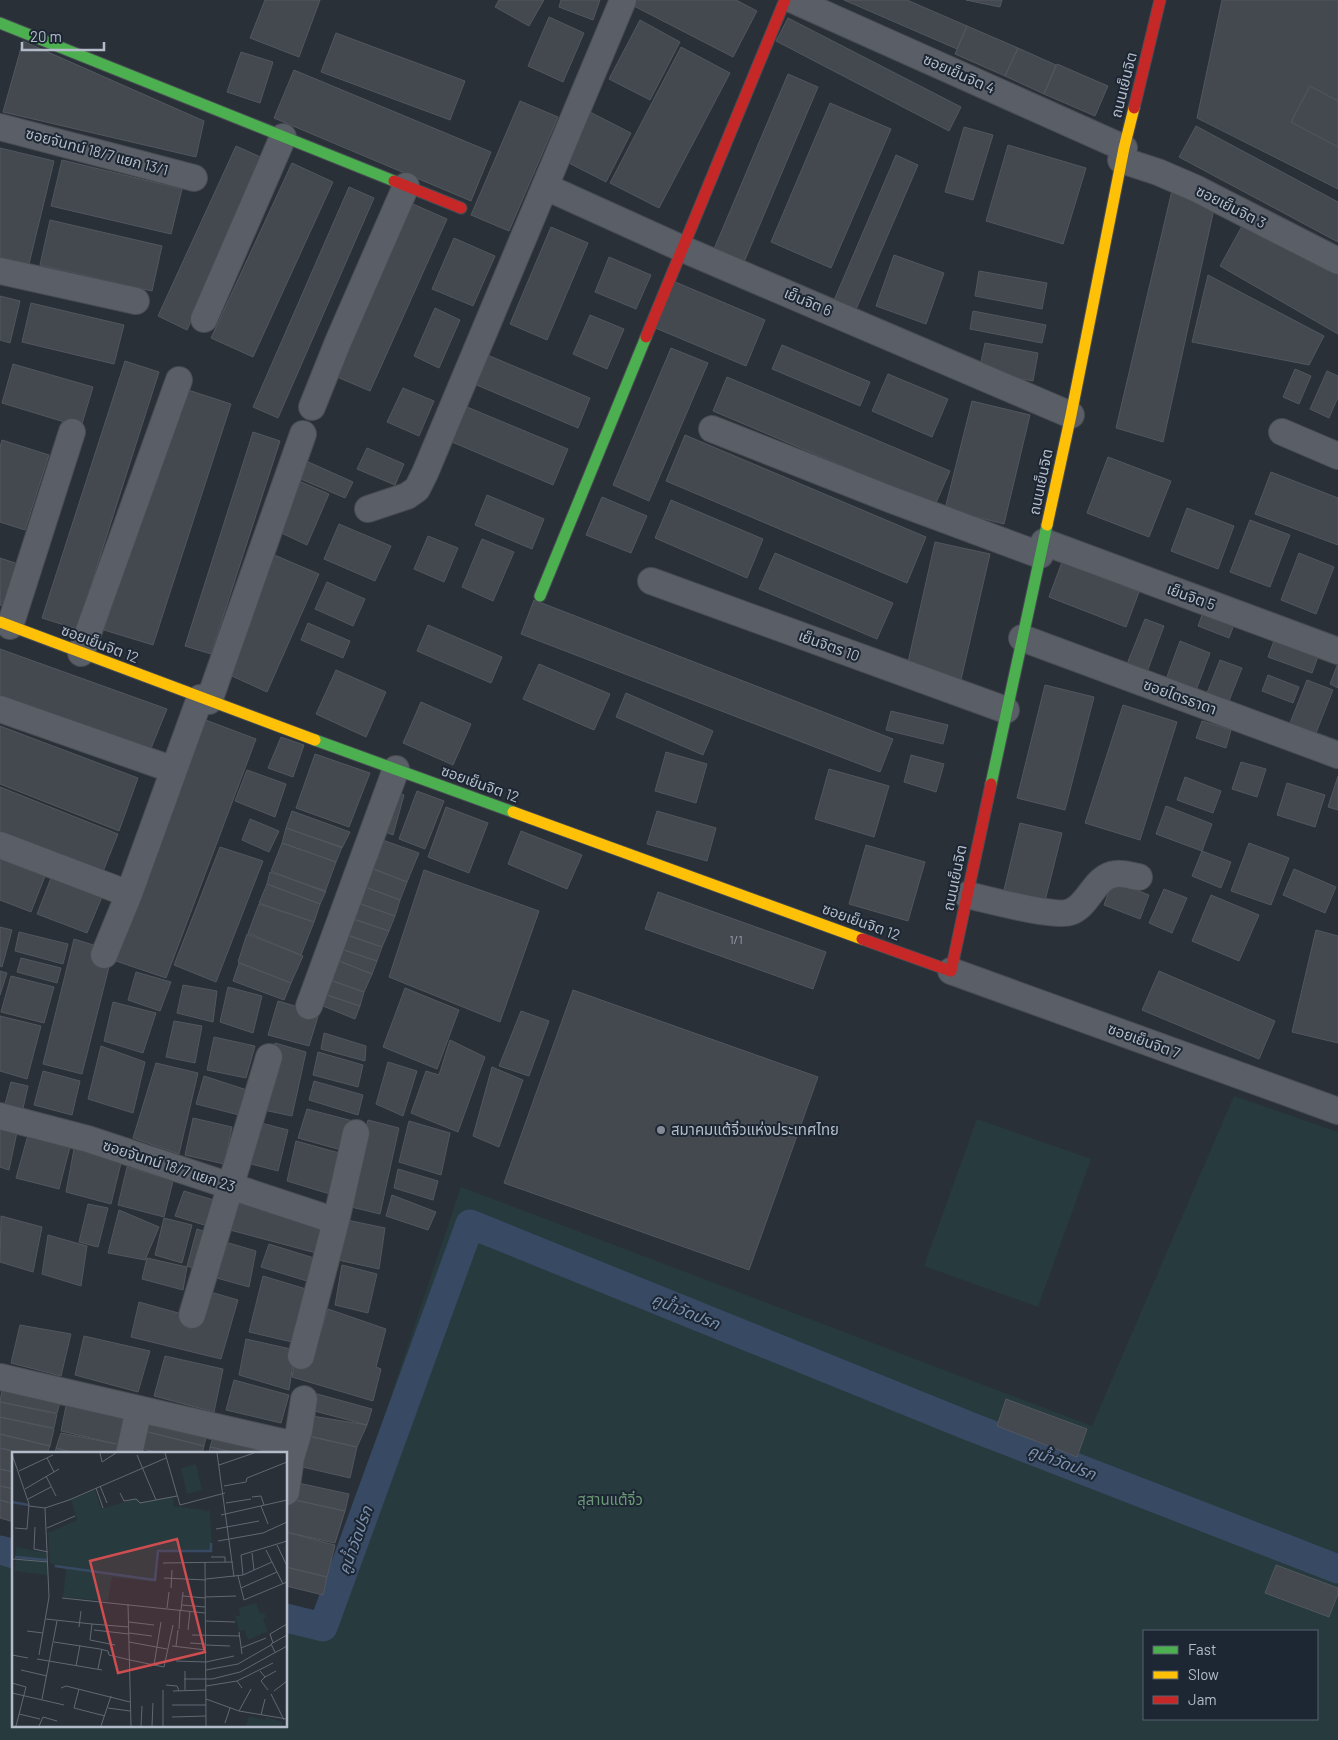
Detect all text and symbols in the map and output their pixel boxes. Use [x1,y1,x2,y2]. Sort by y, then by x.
scale bar [22,20,105,52]
text: 20 m [30,27,62,45]
street label: ซอยเย็นจิต 4 [921,49,998,97]
street label: ถนนเย็นจิต [1106,50,1140,119]
street label: ซอยจันทน์ 18/7 แยก 13/1 [24,123,170,179]
street label: ซอยเย็นจิต 3 [1193,181,1269,231]
street label: เย็นจิต 6 [782,283,835,319]
street label: ถนนเย็นจิต [1024,447,1056,516]
street label: เย็นจิต 5 [1165,579,1218,613]
street label: ซอยเย็นจิต 12 [59,620,142,666]
street label: เย็นจิตร 10 [796,626,862,664]
street label: ซอยไตรธาดา [1141,674,1219,718]
street label: ซอยเย็นจิต 12 [439,761,522,806]
street label: ถนนเย็นจิต [938,843,970,912]
street label: ซอยเย็นจิต 12 [820,899,903,944]
house number: 1/1 [729,932,743,946]
street label: ซอยเย็นจิต 7 [1106,1019,1183,1061]
place label: สมาคมแต้จิ๋วแห่งประเทศไทย [671,1120,839,1138]
marker: สมาคมแต้จิ๋วแห่งประเทศไทย [655,1124,667,1136]
street label: ซอยจันทน์ 18/7 แยก 23 [101,1135,238,1195]
water label: คูน้ำวัดปรก [649,1288,724,1335]
water label: คูน้ำวัดปรก [1025,1439,1100,1485]
inset map [12,1452,288,1728]
park label: สุสานแต้จิ๋ว [577,1490,643,1509]
water label: คูน้ำวัดปรก [333,1502,378,1577]
legend [1143,1630,1318,1720]
text: Fast [1188,1640,1216,1658]
text: Slow [1188,1665,1219,1683]
text: Jam [1188,1690,1217,1708]

